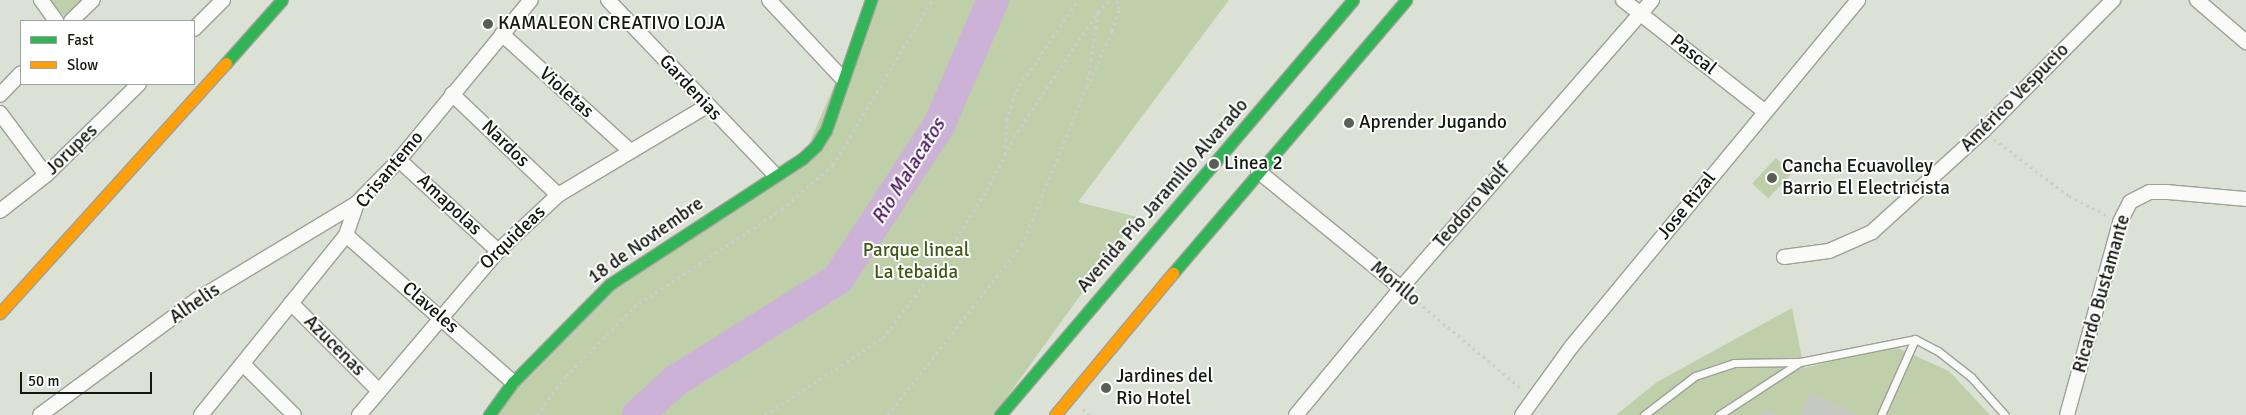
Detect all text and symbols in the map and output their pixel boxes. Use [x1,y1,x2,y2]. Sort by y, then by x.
place label: KAMALEON CREATIVO LOJA [498,13,725,35]
marker: KAMALEON CREATIVO LOJA [482,18,494,30]
legend [20,20,195,85]
street label: Pascal [1665,30,1721,80]
text: Fast [67,31,94,49]
street label: Américo Vespucio [1956,39,2074,157]
street label: Gardenias [654,50,726,126]
text: Slow [67,56,98,74]
street label: Violetas [534,63,598,123]
street label: Avenida Pío Jaramillo Alvarado [1073,94,1253,298]
place label: Aprender Jugando [1359,112,1507,134]
water label: Rio Malacatos [866,114,950,228]
street label: Nardos [476,116,534,172]
marker: Aprender Jugando [1343,117,1355,129]
street label: Jorupes [41,120,103,180]
street label: Crisantemo [351,127,429,213]
place label: Linea 2 [1224,153,1283,175]
place label: Cancha Ecuavolley Barrio El Electricista [1782,156,1950,200]
marker: Linea 2 [1208,158,1220,170]
street label: Teodoro Wolf [1429,159,1515,253]
street label: Jose Rizal [1653,167,1721,245]
street label: Amapolas [412,169,486,241]
marker: Cancha Ecuavolley Barrio El Electricista [1766,172,1778,184]
street label: 18 de Noviembre [584,193,708,289]
street label: Orquideas [475,201,551,275]
street label: Ricardo Bustamante [2068,212,2136,376]
park label: Parque lineal La tebaida [863,240,969,284]
street label: Morillo [1365,257,1425,311]
street label: Claveles [397,277,463,339]
street label: Alhelis [165,279,225,329]
street label: Azucenas [299,311,369,381]
scale bar [22,362,155,394]
place label: Jardines del Rio Hotel [1116,366,1213,410]
text: 50 m [28,372,59,390]
marker: Jardines del Rio Hotel [1100,382,1112,394]

